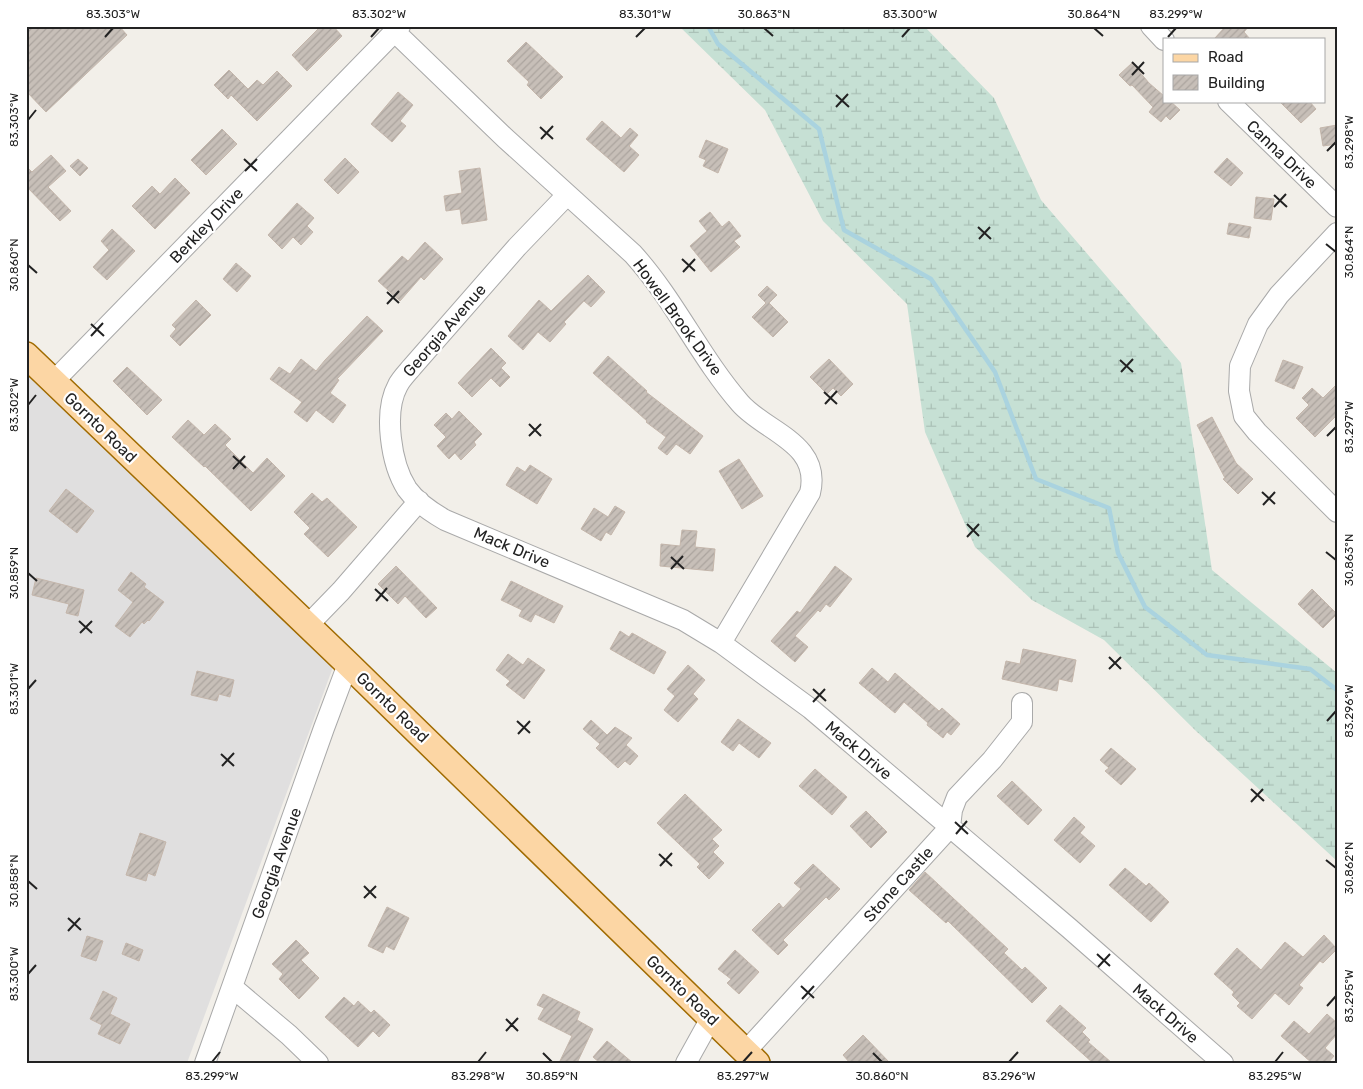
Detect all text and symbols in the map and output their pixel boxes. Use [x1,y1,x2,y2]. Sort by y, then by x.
text: 83.303°W [86,7,140,21]
text: 83.302°W [352,7,406,21]
text: 83.301°W [619,7,671,21]
text: 30.863°N [738,7,790,21]
text: 83.300°W [883,7,938,21]
text: 30.864°N [1068,7,1120,21]
text: 83.299°W [1149,7,1203,21]
legend [1163,38,1326,102]
text: Road [1208,48,1244,66]
text: Building [1208,74,1265,92]
text: 83.303°W [7,93,21,147]
text: 83.298°W [1342,115,1356,169]
street label: Canna Drive [1243,116,1321,193]
street label: Berkley Drive [166,184,247,267]
text: 30.864°N [1342,226,1356,278]
text: 30.860°N [7,238,21,292]
street label: Howell Brook Drive [629,255,726,379]
street label: Georgia Avenue [399,280,490,381]
text: 83.302°W [7,378,21,432]
street label: Gornto Road [61,388,141,467]
text: 83.297°W [1342,400,1356,453]
street label: Mack Drive [471,523,553,572]
text: 30.863°N [1342,534,1356,586]
text: 30.859°N [7,547,21,599]
text: 83.301°W [7,663,21,715]
street label: Gornto Road [353,668,433,747]
text: 83.296°W [1342,684,1356,738]
street label: Mack Drive [822,717,896,784]
street label: Georgia Avenue [248,805,305,921]
text: 30.862°N [1342,842,1356,894]
street label: Stone Castle [860,843,937,926]
text: 30.858°N [7,855,21,907]
text: 83.300°W [7,946,21,1001]
street label: Gornto Road [643,951,723,1030]
text: 83.295°W [1342,969,1356,1023]
street label: Mack Drive [1129,980,1202,1047]
text: 83.299°W [185,1069,239,1083]
text: 83.298°W [451,1069,505,1083]
text: 30.859°N [526,1069,578,1083]
text: 83.297°W [717,1069,770,1083]
text: 30.860°N [855,1069,909,1083]
text: 83.296°W [982,1069,1036,1083]
text: 83.295°W [1248,1069,1302,1083]

